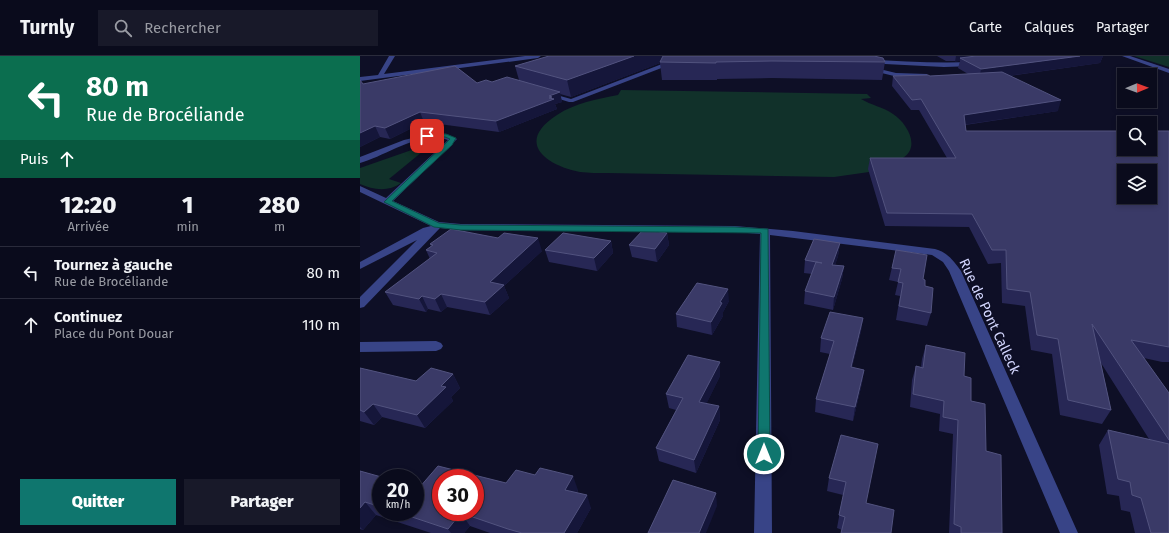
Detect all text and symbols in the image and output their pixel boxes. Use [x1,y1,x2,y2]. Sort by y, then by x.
search box [98,10,378,46]
text: Turnly [20,16,74,39]
icon: search [112,17,134,39]
text: Rechercher [144,19,221,37]
text: Carte [969,19,1002,36]
text: Calques [1024,19,1074,36]
text: Partager [1096,19,1149,36]
north arrow [1117,68,1157,108]
map controls [1117,68,1157,204]
text: 80 m [86,70,149,103]
icon: left [20,72,72,124]
text: Rue de Brocéliande [86,104,244,126]
button: search [1117,116,1157,156]
pin [410,119,444,153]
icon: arrive [416,125,438,147]
icon: ahead [56,148,78,170]
text: Puis [20,150,48,168]
button: layers [1117,164,1157,204]
text: 12:20 [60,191,117,219]
text: 1 [182,191,193,219]
text: 280 [259,191,300,219]
text: Arrivée [67,219,109,234]
text: min [177,219,199,234]
text: m [274,219,285,234]
text: Tournez à gauche [54,256,173,274]
street label: Rue de Pont Calleck [955,256,1024,377]
icon: left [20,262,42,284]
text: 80 m [307,264,340,282]
text: Rue de Brocéliande [54,274,168,289]
text: Continuez [54,308,122,326]
icon: ahead [20,314,42,336]
text: 110 m [302,316,340,334]
text: Place du Pont Douar [54,326,174,341]
position arrow [743,433,785,475]
speed limit sign: 30 [432,469,484,521]
text: 20 [387,478,409,502]
button: Quitter [20,479,176,525]
button: Partager [184,479,340,525]
text: km/h [386,499,410,511]

